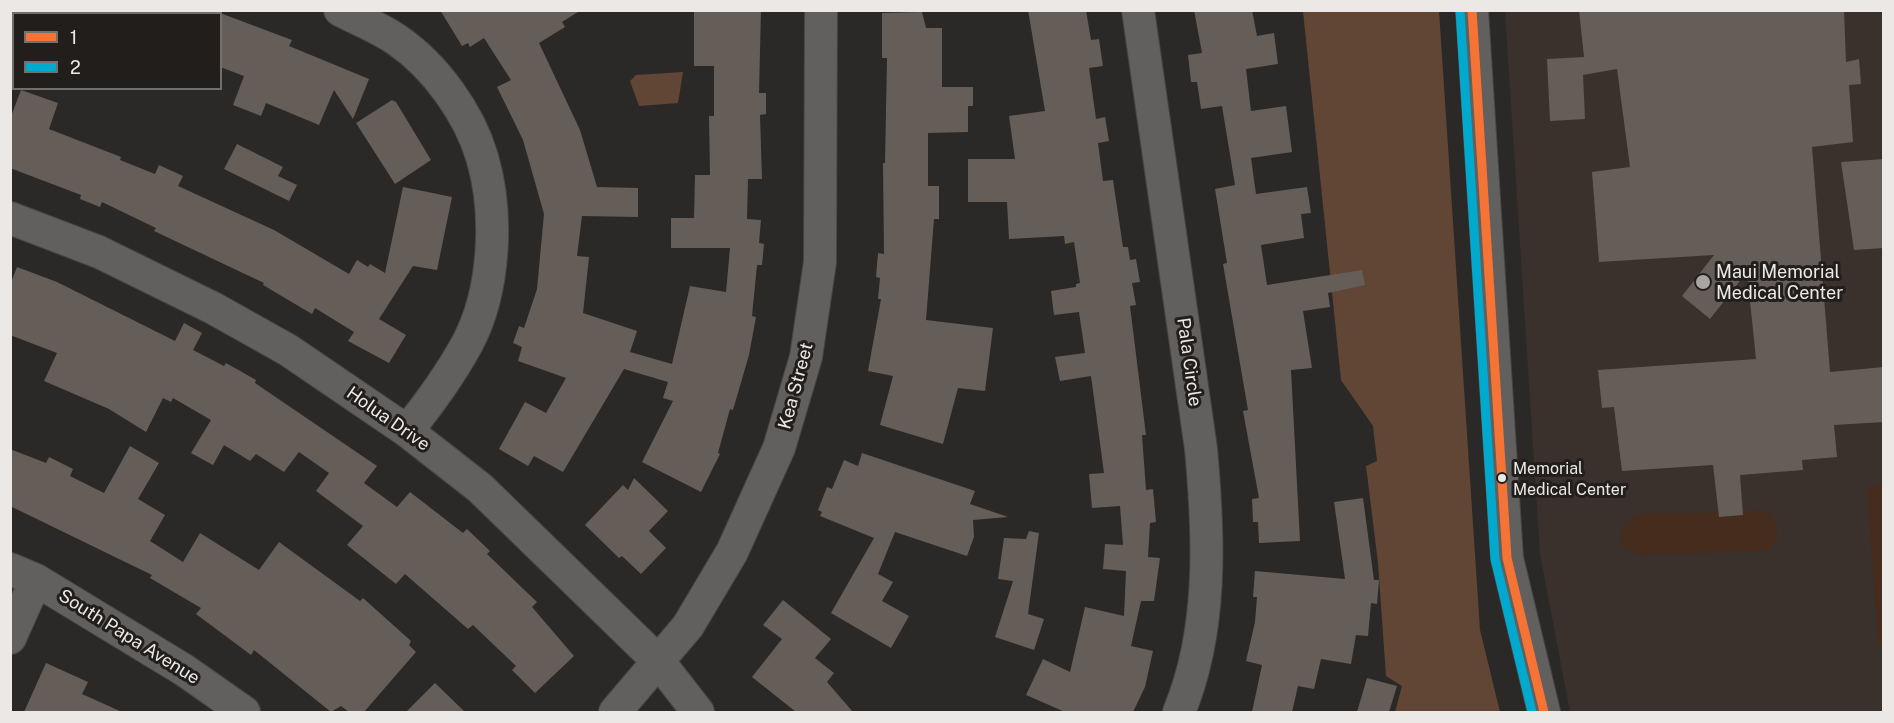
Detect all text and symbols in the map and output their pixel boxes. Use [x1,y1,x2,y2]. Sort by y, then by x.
legend [12,12,222,90]
text: 1 [70,27,77,48]
text: 2 [70,57,81,78]
place label: Maui Memorial Medical Center [1716,261,1843,304]
marker: Maui Memorial Medical Center [1694,273,1712,291]
street label: Pala Circle [1172,316,1206,408]
street label: Kea Street [774,340,818,432]
street label: Holua Drive [342,382,434,456]
place label: Memorial Medical Center [1513,459,1626,497]
marker: Memorial Medical Center [1496,472,1508,484]
street label: South Papa Avenue [54,585,204,689]

